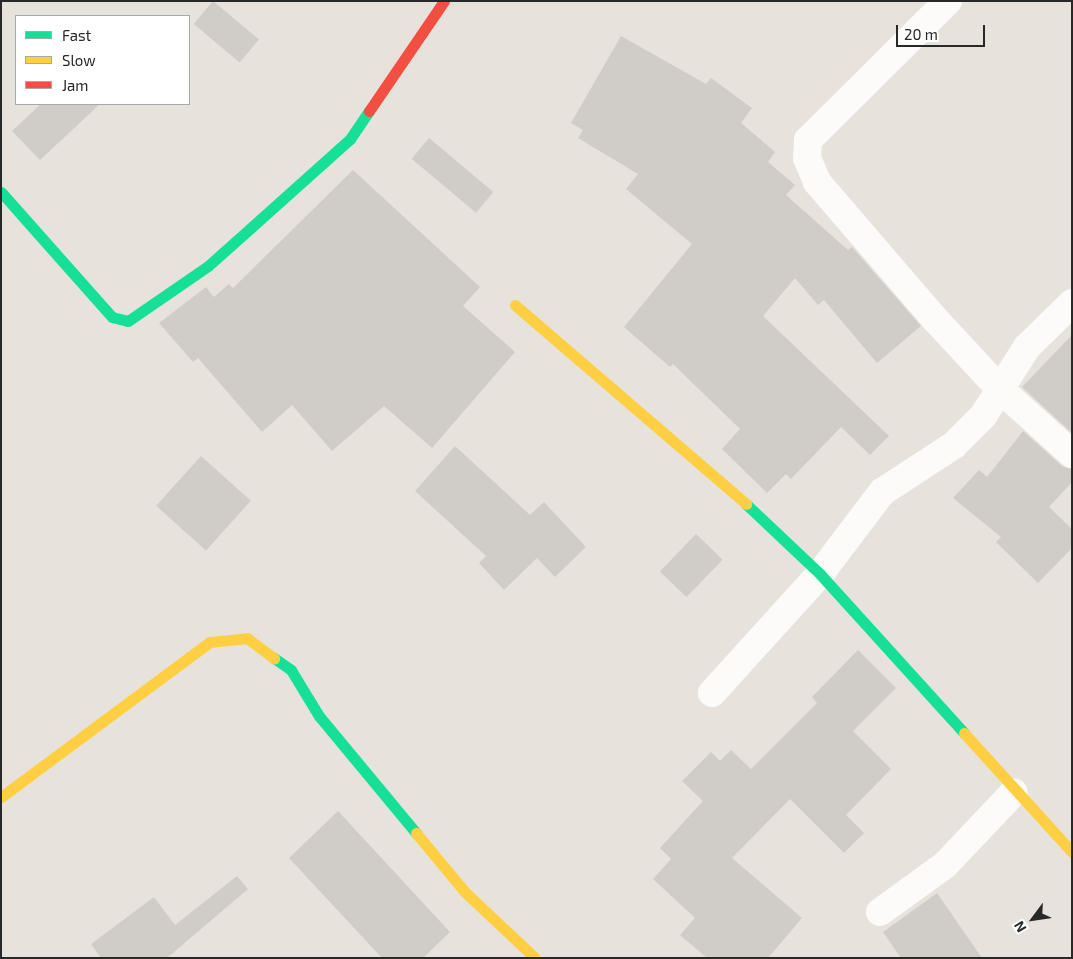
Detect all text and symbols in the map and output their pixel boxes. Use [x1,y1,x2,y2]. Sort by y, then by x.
legend [15,15,190,105]
scale bar [898,15,987,47]
text: 20 m [904,25,938,43]
text: Fast [62,26,91,44]
text: Slow [62,51,96,69]
text: Jam [62,76,88,94]
north arrow [1008,894,1058,944]
text: N [1010,918,1030,936]

